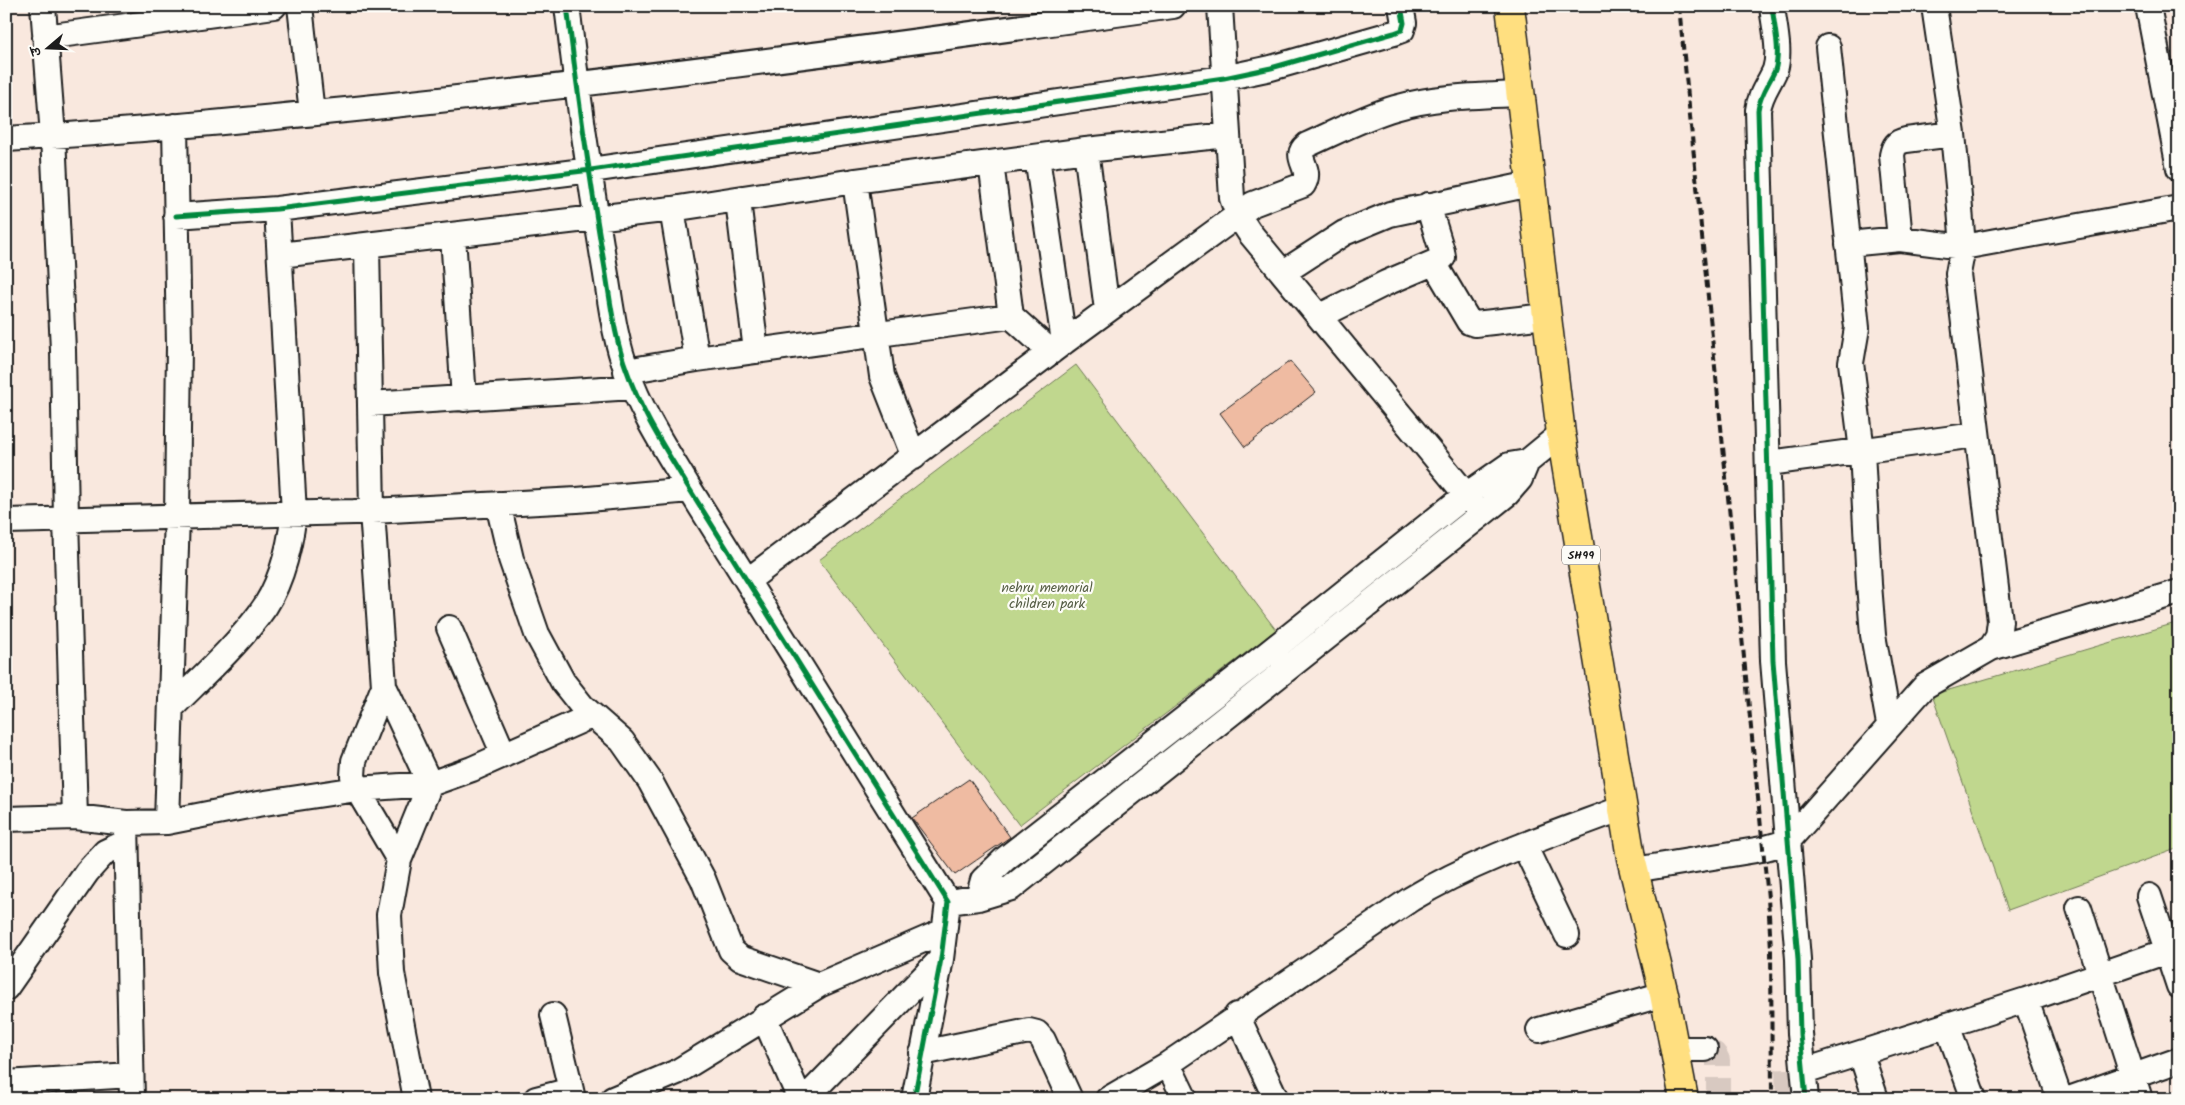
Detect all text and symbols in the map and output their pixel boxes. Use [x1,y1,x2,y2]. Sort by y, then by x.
north arrow [22,22,72,72]
text: उ [24,41,48,60]
road number: SH99 [1562,546,1600,564]
park label: nehru memorial children park [1001,577,1093,615]

